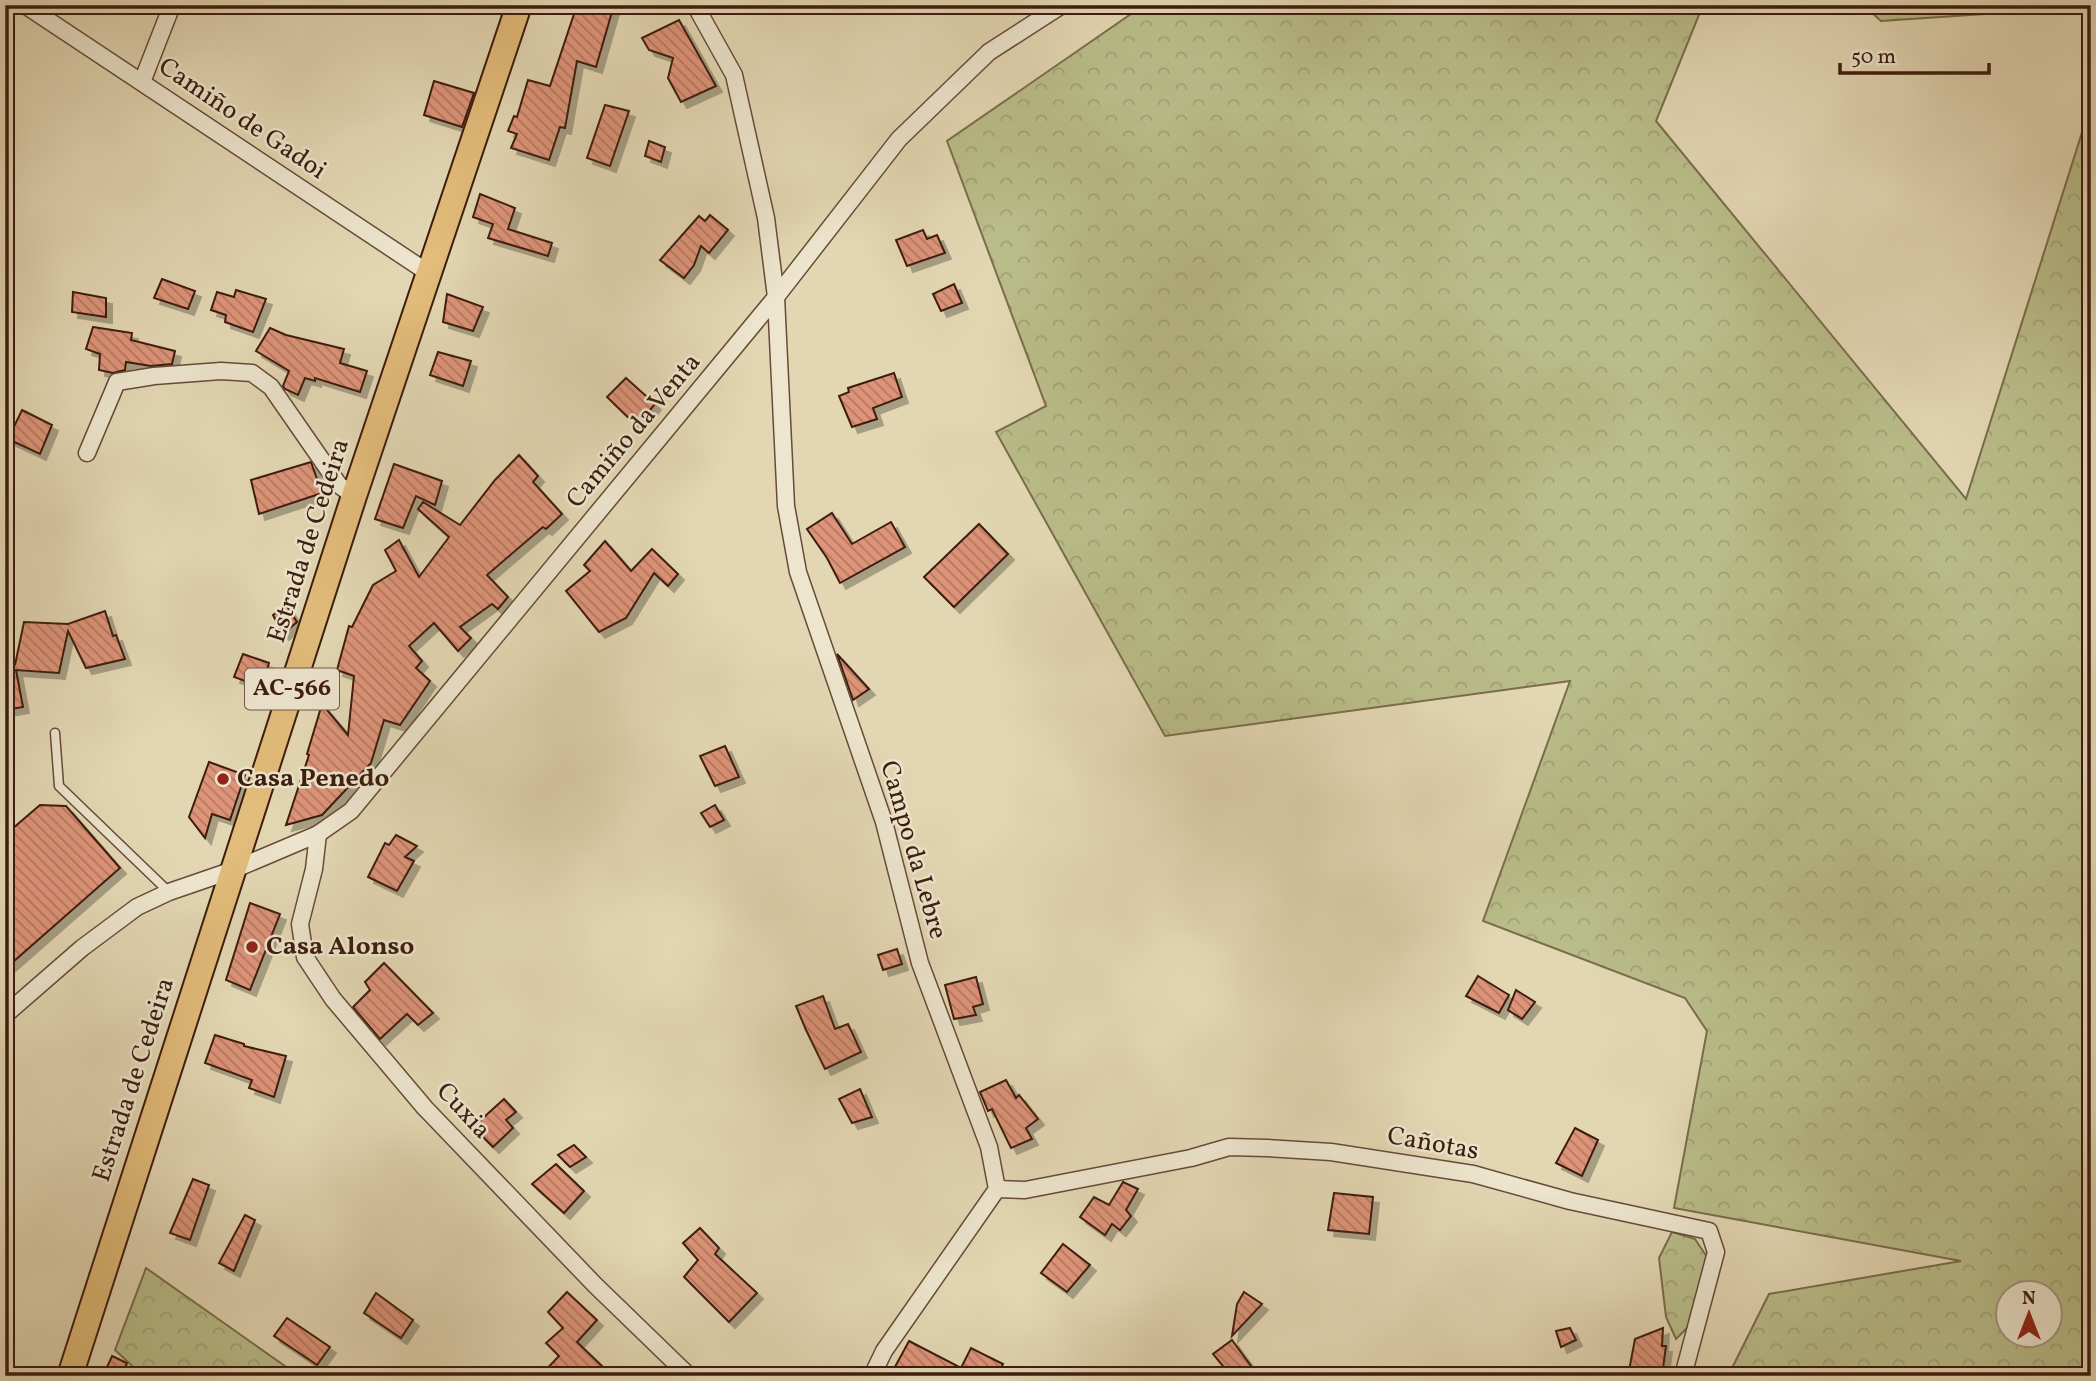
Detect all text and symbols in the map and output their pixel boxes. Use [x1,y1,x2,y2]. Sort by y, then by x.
scale bar [1840,32,1989,76]
text: 50 m [1851,43,1896,72]
street label: Camiño de Gadoi [151,49,333,189]
street label: Camiño da Venta [558,346,710,516]
street label: Estrada de Cedeira [259,434,359,648]
road number: AC-566 [245,668,339,710]
street label: Campo da Lebre [870,757,956,943]
place label: Casa Penedo [237,761,389,797]
marker: Casa Penedo [215,771,231,787]
place label: Casa Alonso [266,929,414,965]
marker: Casa Alonso [244,939,260,955]
street label: Estrada de Cedeira [84,973,184,1187]
street label: Cuxia [427,1075,499,1147]
street label: Cañotas [1384,1118,1482,1170]
north arrow [1994,1280,2064,1350]
text: N [2022,1286,2036,1312]

